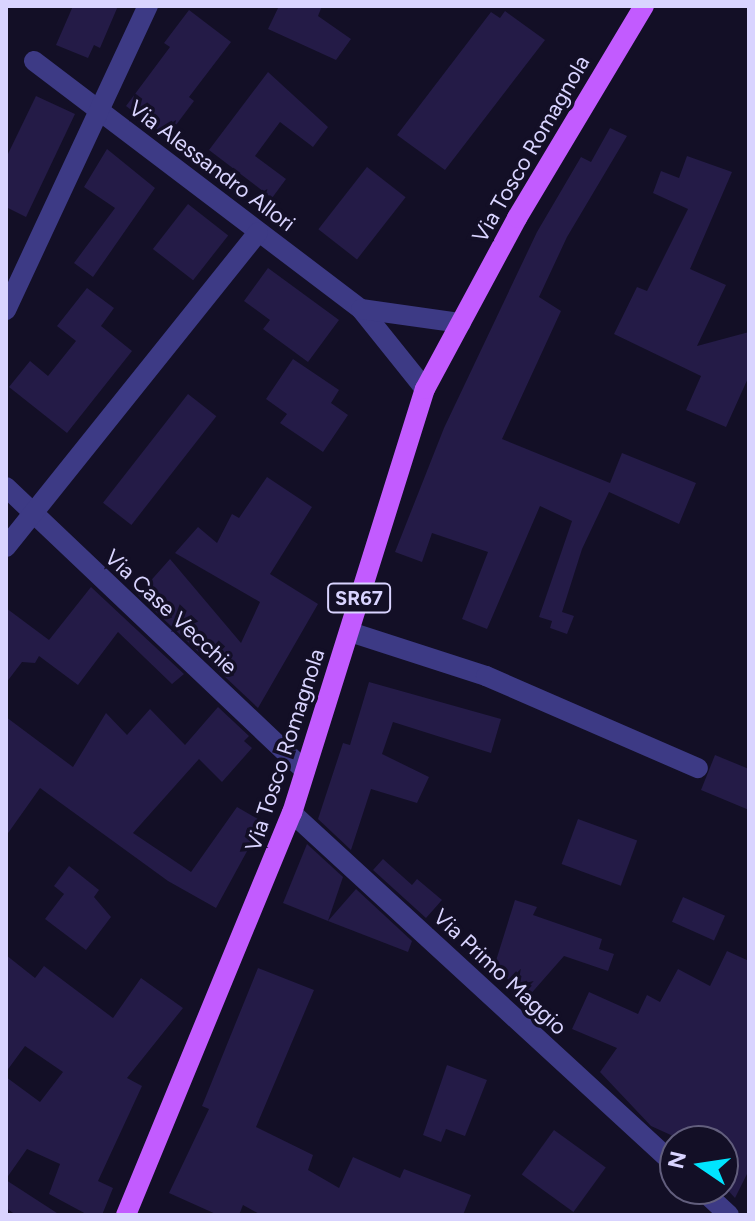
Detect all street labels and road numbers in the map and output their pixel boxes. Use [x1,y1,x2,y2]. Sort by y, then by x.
street label: Via Tosco Romagnola [467,51,595,247]
street label: Via Alessandro Allori [124,95,300,237]
street label: Via Case Vecchie [99,544,243,680]
road number: SR67 [327,582,391,614]
street label: Via Tosco Romagnola [240,645,330,855]
street label: Via Primo Maggio [428,903,572,1041]

